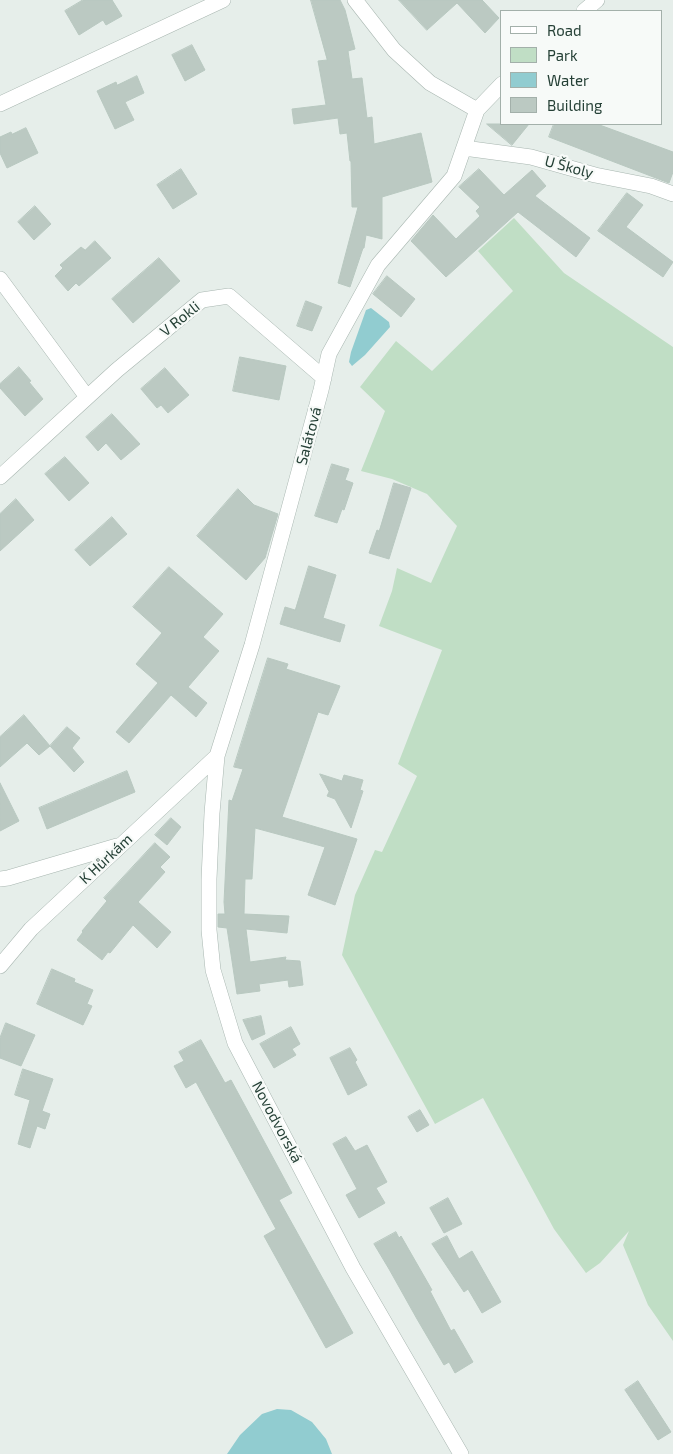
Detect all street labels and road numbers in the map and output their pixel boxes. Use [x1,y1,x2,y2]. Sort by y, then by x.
street label: U Školy [543,152,595,182]
street label: V Rokli [156,298,204,340]
street label: Salátová [293,405,325,467]
street label: K Hůrkám [76,830,136,888]
street label: Novodvorská [248,1078,306,1166]

